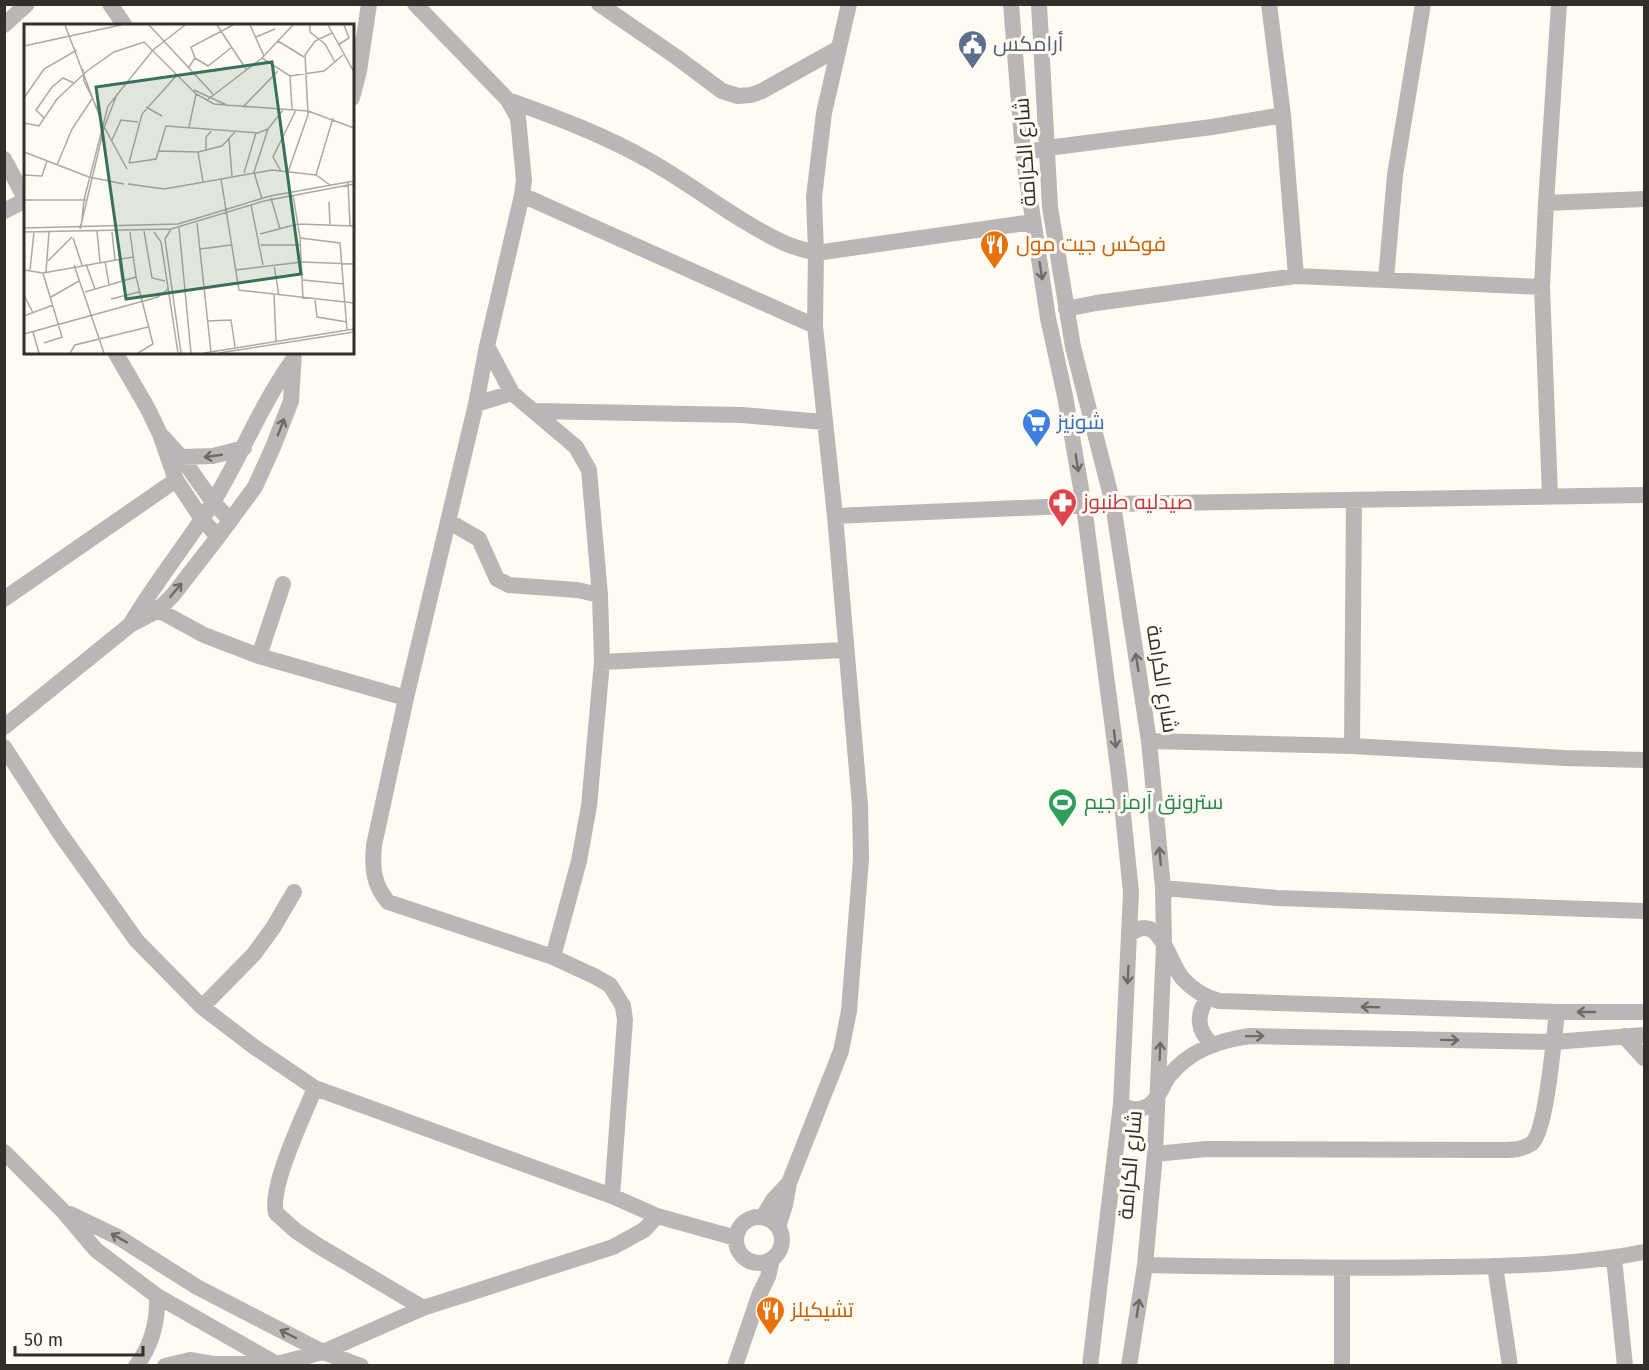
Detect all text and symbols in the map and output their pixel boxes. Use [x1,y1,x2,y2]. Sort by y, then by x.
inset map [24,24,354,354]
public building icon: أرامكس [956,28,988,70]
place label: أرامكس [993,31,1063,57]
street label: شارع الكرامة [1008,97,1043,207]
restaurant icon: فوكس جيت مول [979,228,1011,270]
place label: فوكس جيت مول [1016,231,1166,257]
one-way arrow [1035,261,1046,280]
supermarket icon: شونيز [1020,406,1052,448]
place label: شونيز [1056,409,1105,435]
one-way arrow [276,418,287,437]
one-way arrow [203,450,223,461]
one-way arrow [1071,452,1082,472]
pharmacy icon: صيدليه طنبوز [1046,486,1078,528]
place label: صيدليه طنبوز [1082,489,1193,515]
one-way arrow [170,582,183,598]
street label: شارع الكرامة [1140,623,1183,735]
one-way arrow [1131,653,1142,673]
one-way arrow [1110,729,1121,749]
sports icon: سترونق آرمز جيم [1047,786,1079,828]
place label: سترونق آرمز جيم [1084,789,1223,816]
one-way arrow [1154,847,1165,866]
one-way arrow [1123,965,1134,985]
one-way arrow [1361,1001,1381,1012]
one-way arrow [1577,1006,1597,1018]
one-way arrow [1245,1031,1265,1042]
one-way arrow [1440,1034,1460,1046]
one-way arrow [1154,1041,1166,1061]
street label: شارع الكرامة [1112,1110,1149,1221]
one-way arrow [110,1232,128,1243]
restaurant icon: تشيكيلز [754,1294,786,1336]
place label: تشيكيلز [790,1297,854,1323]
one-way arrow [1133,1298,1144,1318]
scale bar [15,1319,142,1357]
one-way arrow [280,1328,297,1340]
text: 50 m [24,1329,63,1351]

